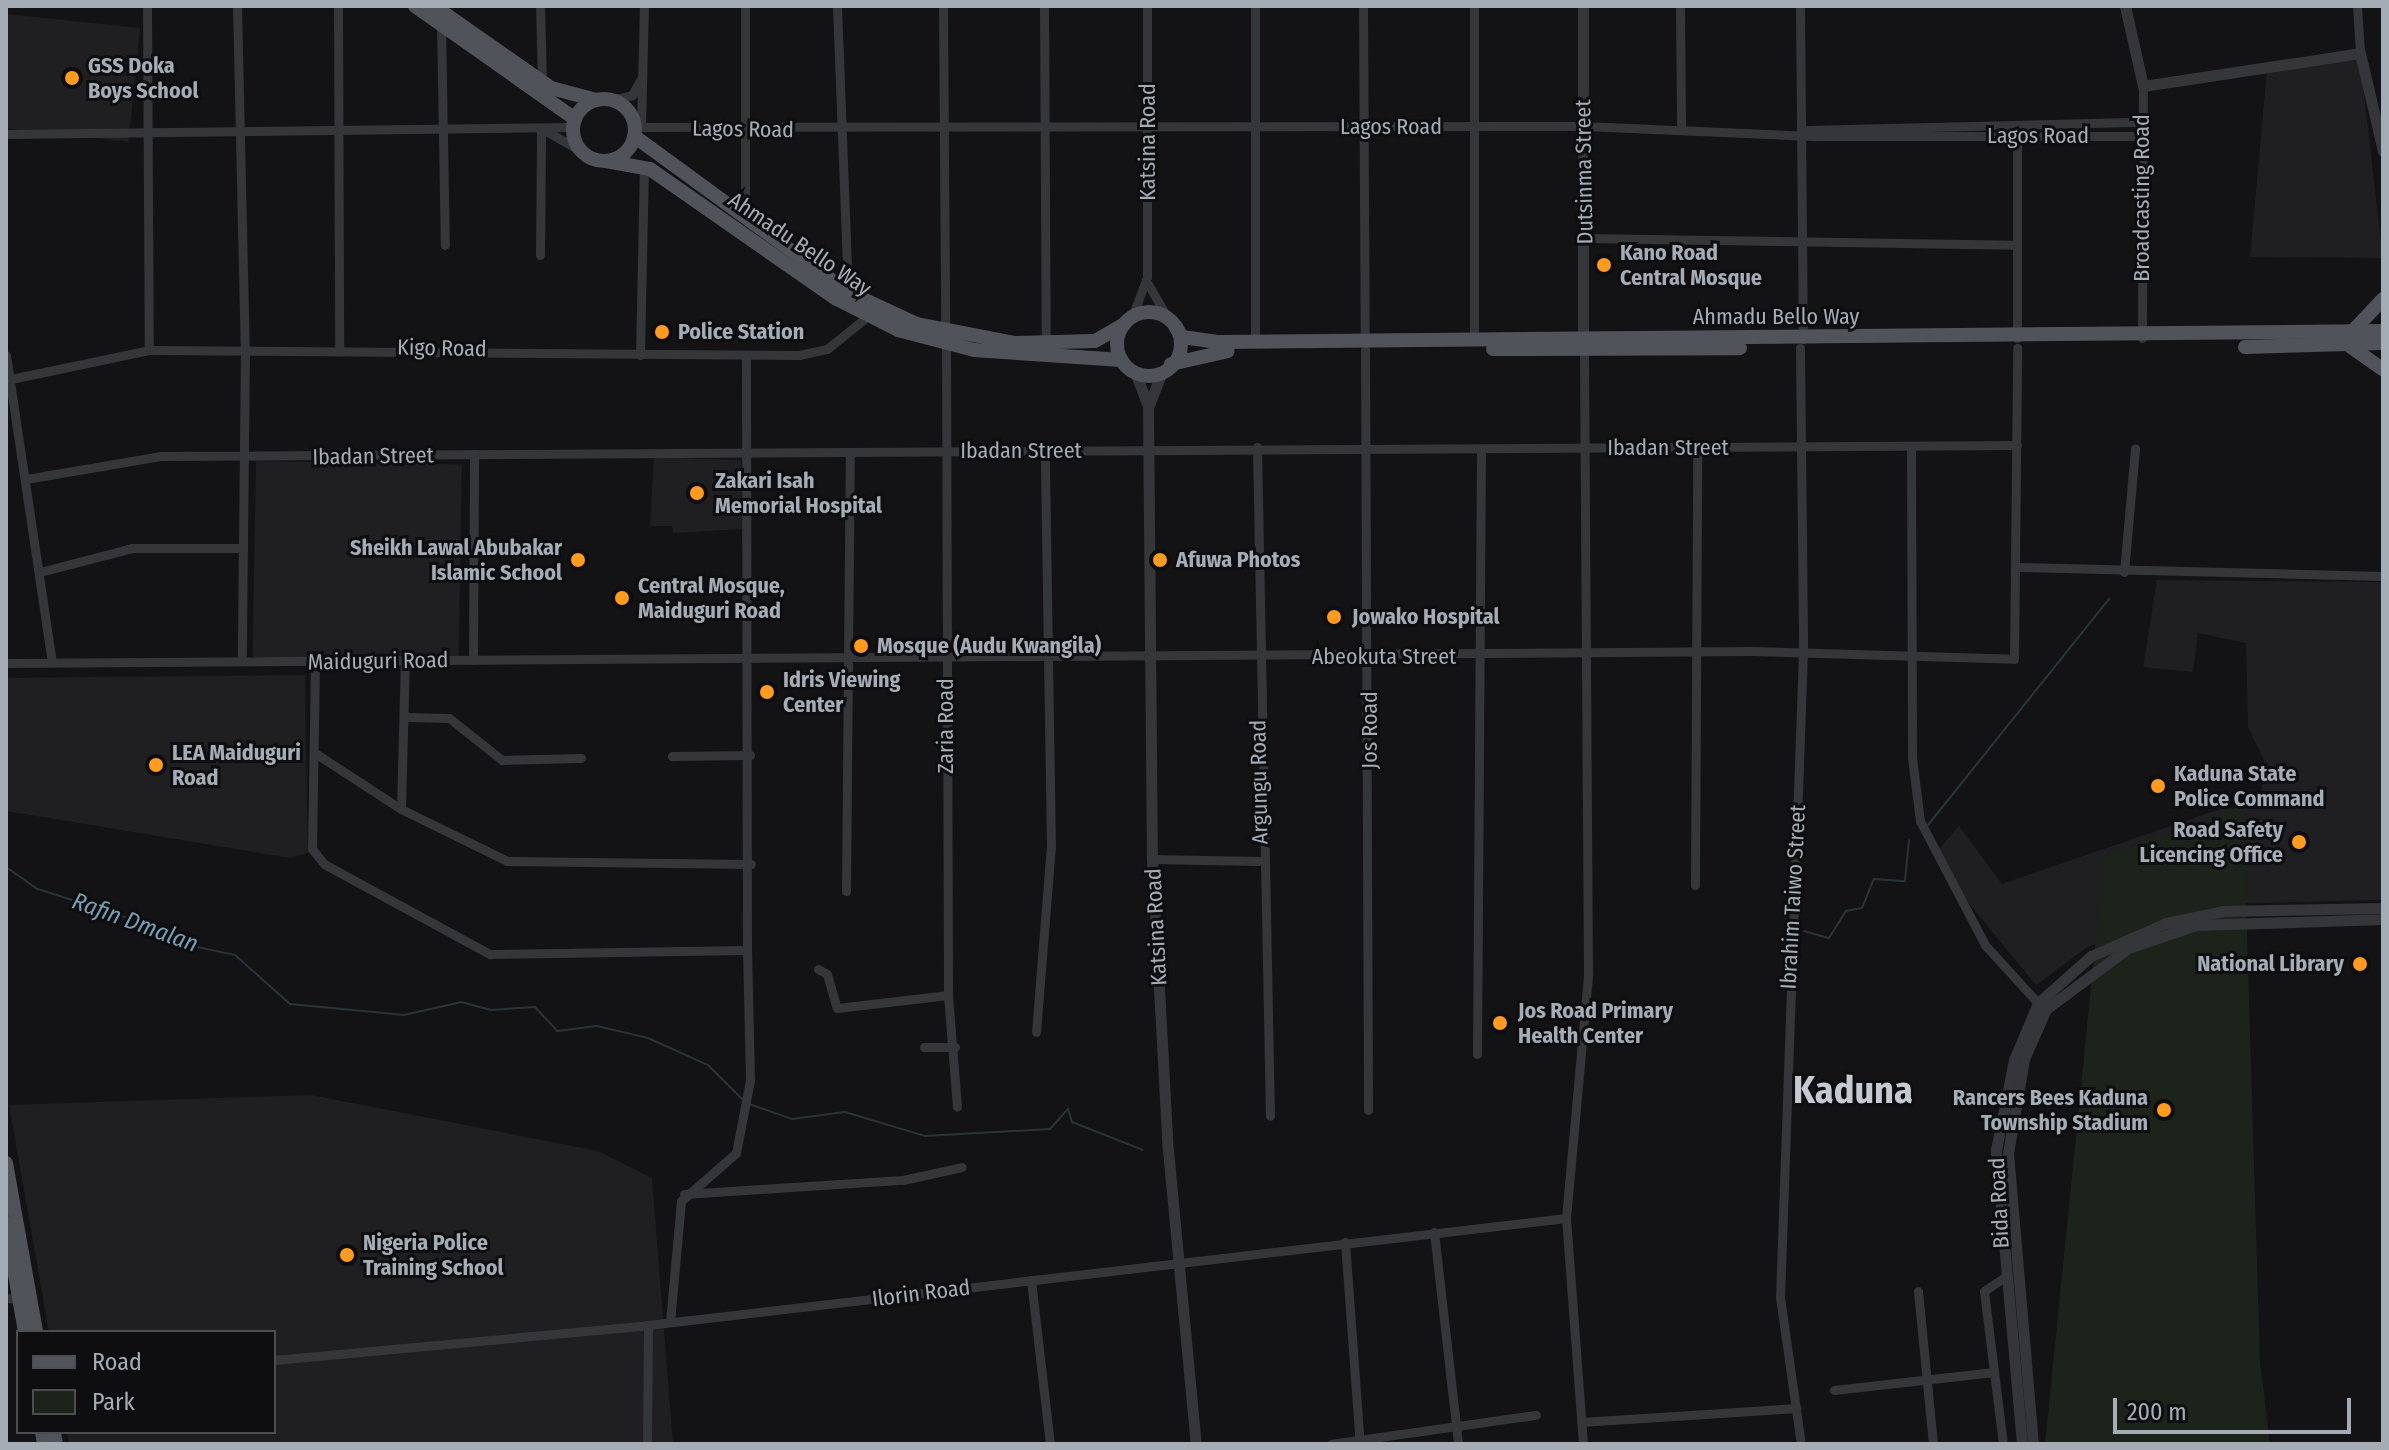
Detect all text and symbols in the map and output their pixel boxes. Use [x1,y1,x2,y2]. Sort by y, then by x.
place label: GSS Doka Boys School [88,52,198,104]
marker: GSS Doka Boys School [63,69,81,87]
street label: Katsina Road [1135,83,1161,201]
street label: Dutsinma Street [1570,99,1598,245]
street label: Lagos Road [1340,114,1442,140]
street label: Broadcasting Road [2129,114,2155,282]
street label: Lagos Road [692,115,794,143]
street label: Lagos Road [1987,123,2089,149]
street label: Ahmadu Bello Way [724,186,876,302]
place label: Kano Road Central Mosque [1620,239,1762,290]
marker: Kano Road Central Mosque [1595,256,1613,274]
street label: Ahmadu Bello Way [1693,304,1859,330]
place label: Police Station [678,319,804,345]
marker: Police Station [653,323,671,341]
street label: Kigo Road [397,334,487,362]
street label: Ibadan Street [1607,435,1729,461]
street label: Ibadan Street [960,438,1082,464]
street label: Ibadan Street [312,442,434,470]
place label: Zakari Isah Memorial Hospital [715,467,882,518]
marker: Zakari Isah Memorial Hospital [686,482,708,504]
place label: Sheikh Lawal Abubakar Islamic School [350,534,562,586]
place label: Afuwa Photos [1176,547,1300,573]
marker: Sheikh Lawal Abubakar Islamic School [569,551,587,569]
marker: Afuwa Photos [1151,551,1169,569]
place label: Central Mosque, Maiduguri Road [638,572,785,624]
marker: Central Mosque, Maiduguri Road [613,589,631,607]
place label: Jowako Hospital [1352,604,1500,630]
marker: Jowako Hospital [1323,606,1345,628]
place label: Mosque (Audu Kwangila) [877,633,1101,659]
marker: Mosque (Audu Kwangila) [852,637,870,655]
street label: Abeokuta Street [1312,644,1456,670]
street label: Maiduguri Road [307,647,449,675]
place label: Idris Viewing Center [783,666,901,718]
street label: Zaria Road [933,678,959,774]
marker: Idris Viewing Center [758,683,776,701]
street label: Jos Road [1357,691,1383,769]
street label: Argungu Road [1245,719,1273,845]
place label: LEA Maiduguri Road [172,739,301,790]
marker: LEA Maiduguri Road [147,756,165,774]
place label: Kaduna State Police Command [2174,760,2325,812]
marker: Kaduna State Police Command [2149,777,2167,795]
street label: Ibrahim Taiwo Street [1775,804,1811,990]
place label: Road Safety Licencing Office [2139,816,2283,868]
marker: Road Safety Licencing Office [2290,833,2308,851]
street label: Katsina Road [1140,868,1172,986]
water label: Rafin Dmalan [68,887,202,959]
place label: National Library [2197,951,2344,977]
marker: National Library [2351,955,2369,973]
place label: Jos Road Primary Health Center [1518,997,1673,1048]
marker: Jos Road Primary Health Center [1489,1012,1511,1034]
district label: Kaduna [1793,1068,1913,1114]
place label: Rancers Bees Kaduna Township Stadium [1953,1084,2148,1136]
marker: Rancers Bees Kaduna Township Stadium [2155,1101,2173,1119]
street label: Bida Road [1983,1157,2015,1249]
place label: Nigeria Police Training School [363,1229,503,1280]
marker: Nigeria Police Training School [338,1246,356,1264]
street label: Ilorin Road [870,1274,972,1312]
legend [16,1330,276,1434]
text: Road [92,1348,142,1376]
scale bar [2117,1382,2355,1432]
text: Park [92,1388,135,1416]
text: 200 m [2127,1398,2187,1426]

